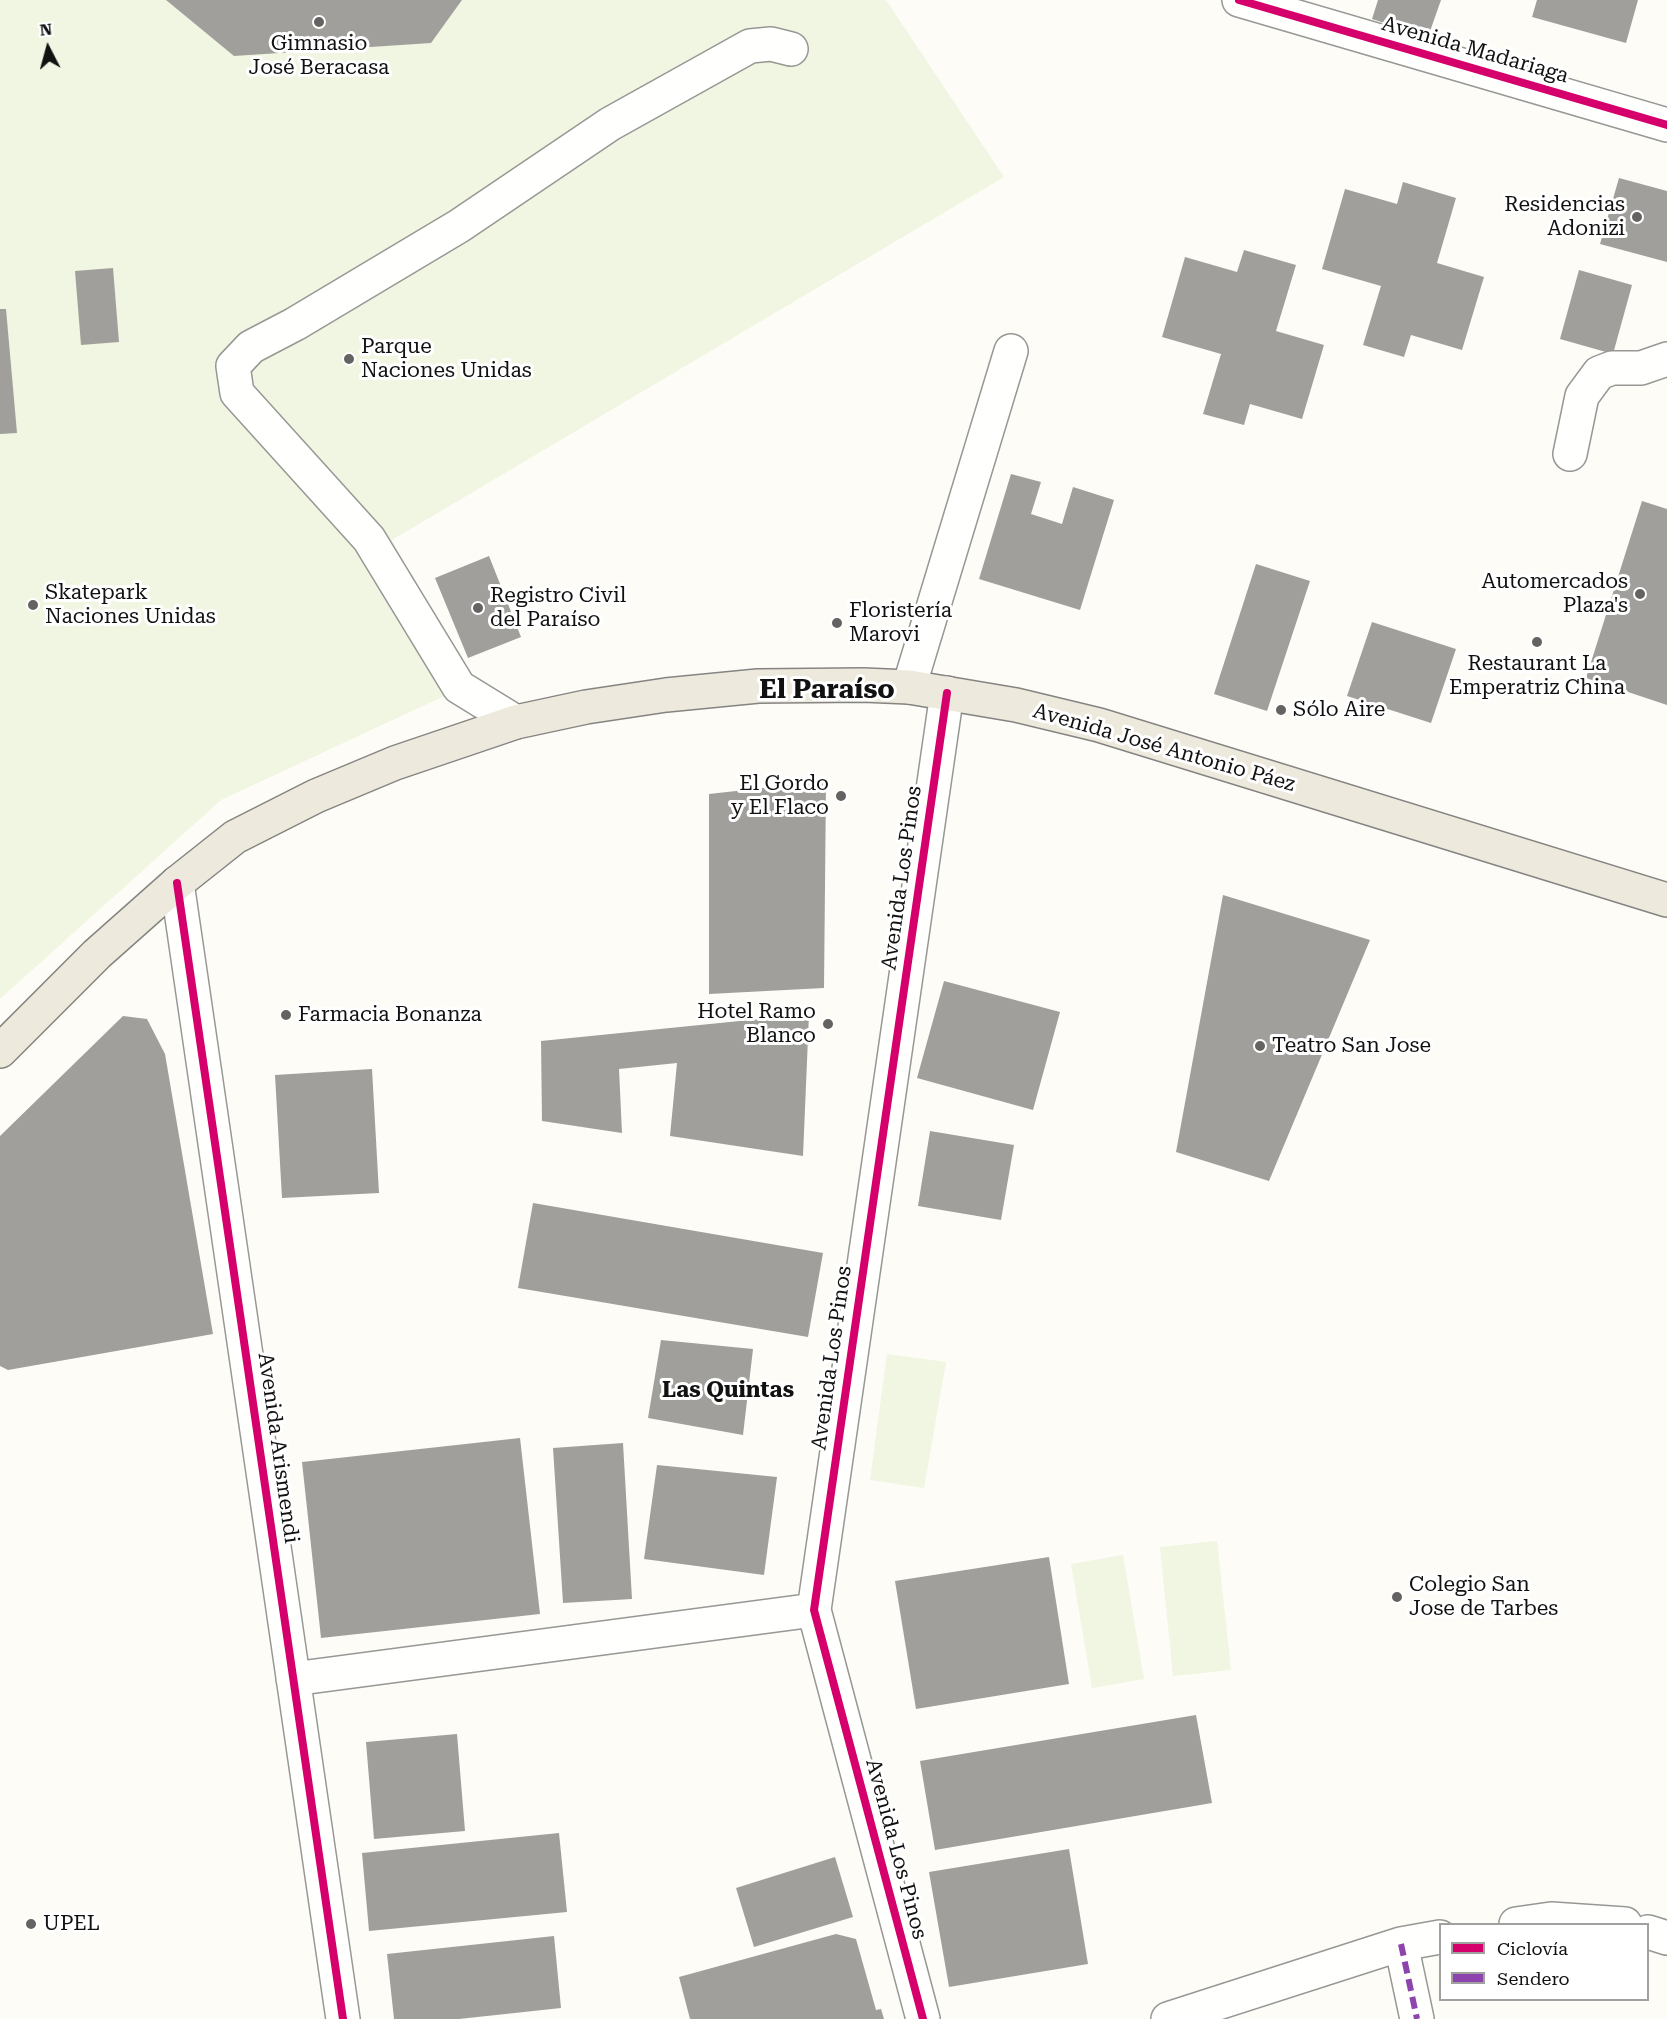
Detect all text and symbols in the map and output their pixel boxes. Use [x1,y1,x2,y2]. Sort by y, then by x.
street label: Avenida Madariaga [1379,11,1571,89]
marker: Gimnasio José Beracasa [312,15,326,29]
north arrow [18,18,78,78]
text: N [39,20,53,40]
place label: Gimnasio José Beracasa [249,31,389,81]
place label: Residencias Adonizi [1504,192,1625,242]
marker: Residencias Adonizi [1630,210,1644,224]
place label: Parque Naciones Unidas [361,334,532,384]
marker: Parque Naciones Unidas [342,352,356,366]
place label: Automercados Plaza's [1482,569,1628,619]
place label: Skatepark Naciones Unidas [45,580,216,630]
place label: Registro Civil del Paraíso [490,583,626,633]
marker: Automercados Plaza's [1633,587,1647,601]
marker: Skatepark Naciones Unidas [26,598,40,612]
place label: Floristería Marovi [849,598,952,648]
marker: Registro Civil del Paraíso [471,601,485,615]
marker: Floristería Marovi [830,616,844,630]
marker: Restaurant La Emperatriz China [1530,635,1544,649]
place label: Restaurant La Emperatriz China [1449,651,1625,701]
district label: El Paraíso [759,674,895,706]
place label: Sólo Aire [1293,697,1385,723]
street label: Avenida José Antonio Páez [1030,698,1298,798]
marker: Sólo Aire [1274,703,1288,717]
place label: El Gordo y El Flaco [731,771,829,821]
street label: Avenida Los Pinos [877,784,927,972]
marker: El Gordo y El Flaco [834,789,848,803]
place label: Hotel Ramo Blanco [697,999,816,1049]
place label: Farmacia Bonanza [298,1002,482,1028]
marker: Farmacia Bonanza [279,1008,293,1022]
marker: Hotel Ramo Blanco [821,1017,835,1031]
place label: Teatro San Jose [1272,1033,1431,1059]
marker: Teatro San Jose [1253,1039,1267,1053]
street label: Avenida Los Pinos [807,1264,857,1452]
street label: Avenida Arismendi [252,1351,304,1545]
district label: Las Quintas [662,1378,794,1404]
place label: Colegio San Jose de Tarbes [1409,1572,1558,1622]
marker: Colegio San Jose de Tarbes [1390,1590,1404,1604]
street label: Avenida Los Pinos [860,1756,932,1942]
place label: UPEL [43,1911,100,1937]
marker: UPEL [24,1917,38,1931]
legend [1439,1923,1649,2001]
text: Ciclovía [1497,1938,1568,1959]
text: Sendero [1497,1968,1570,1989]

